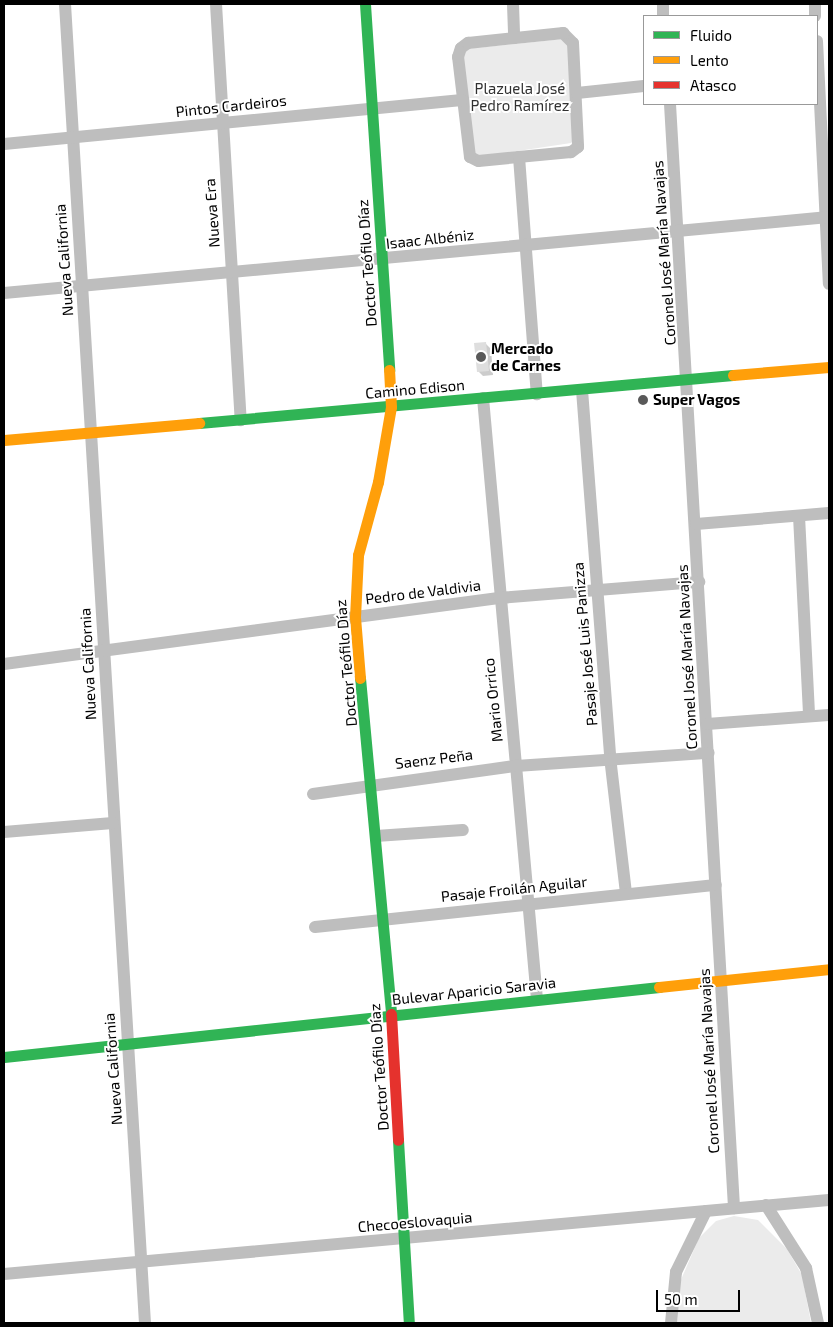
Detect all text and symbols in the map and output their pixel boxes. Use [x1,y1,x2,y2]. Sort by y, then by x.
legend [643,15,818,105]
text: Fluido [690,26,732,44]
text: Lento [690,51,729,69]
text: Atasco [690,76,736,94]
park label: Plazuela José Pedro Ramírez [471,79,569,114]
street label: Pintos Cardeiros [175,91,287,121]
street label: Coronel José María Navajas [649,160,679,346]
street label: Nueva Era [201,178,223,248]
street label: Doctor Teófilo Díaz [354,199,380,327]
street label: Nueva California [51,203,77,317]
street label: Isaac Albéniz [385,225,475,253]
place label: Mercado de Carnes [491,339,561,374]
marker: Mercado de Carnes [475,351,487,363]
street label: Camino Edison [365,376,465,402]
place label: Super Vagos [653,391,741,409]
marker: Super Vagos [637,394,649,406]
street label: Pasaje José Luis Panizza [569,561,601,727]
street label: Coronel José María Navajas [673,564,701,750]
street label: Pedro de Valdivia [364,576,482,608]
street label: Doctor Teófilo Díaz [331,598,361,728]
street label: Nueva California [76,607,100,721]
street label: Mario Orrico [480,657,506,743]
street label: Saenz Peña [394,745,474,773]
street label: Pasaje Froilán Aguilar [440,872,588,906]
street label: Coronel José María Navajas [695,968,723,1154]
street label: Bulevar Aparicio Saravia [391,973,557,1009]
street label: Doctor Teófilo Díaz [366,1003,392,1131]
street label: Nueva California [100,1012,126,1126]
street label: Checoeslovaquia [357,1208,473,1236]
scale bar [658,1280,742,1312]
text: 50 m [664,1290,698,1308]

